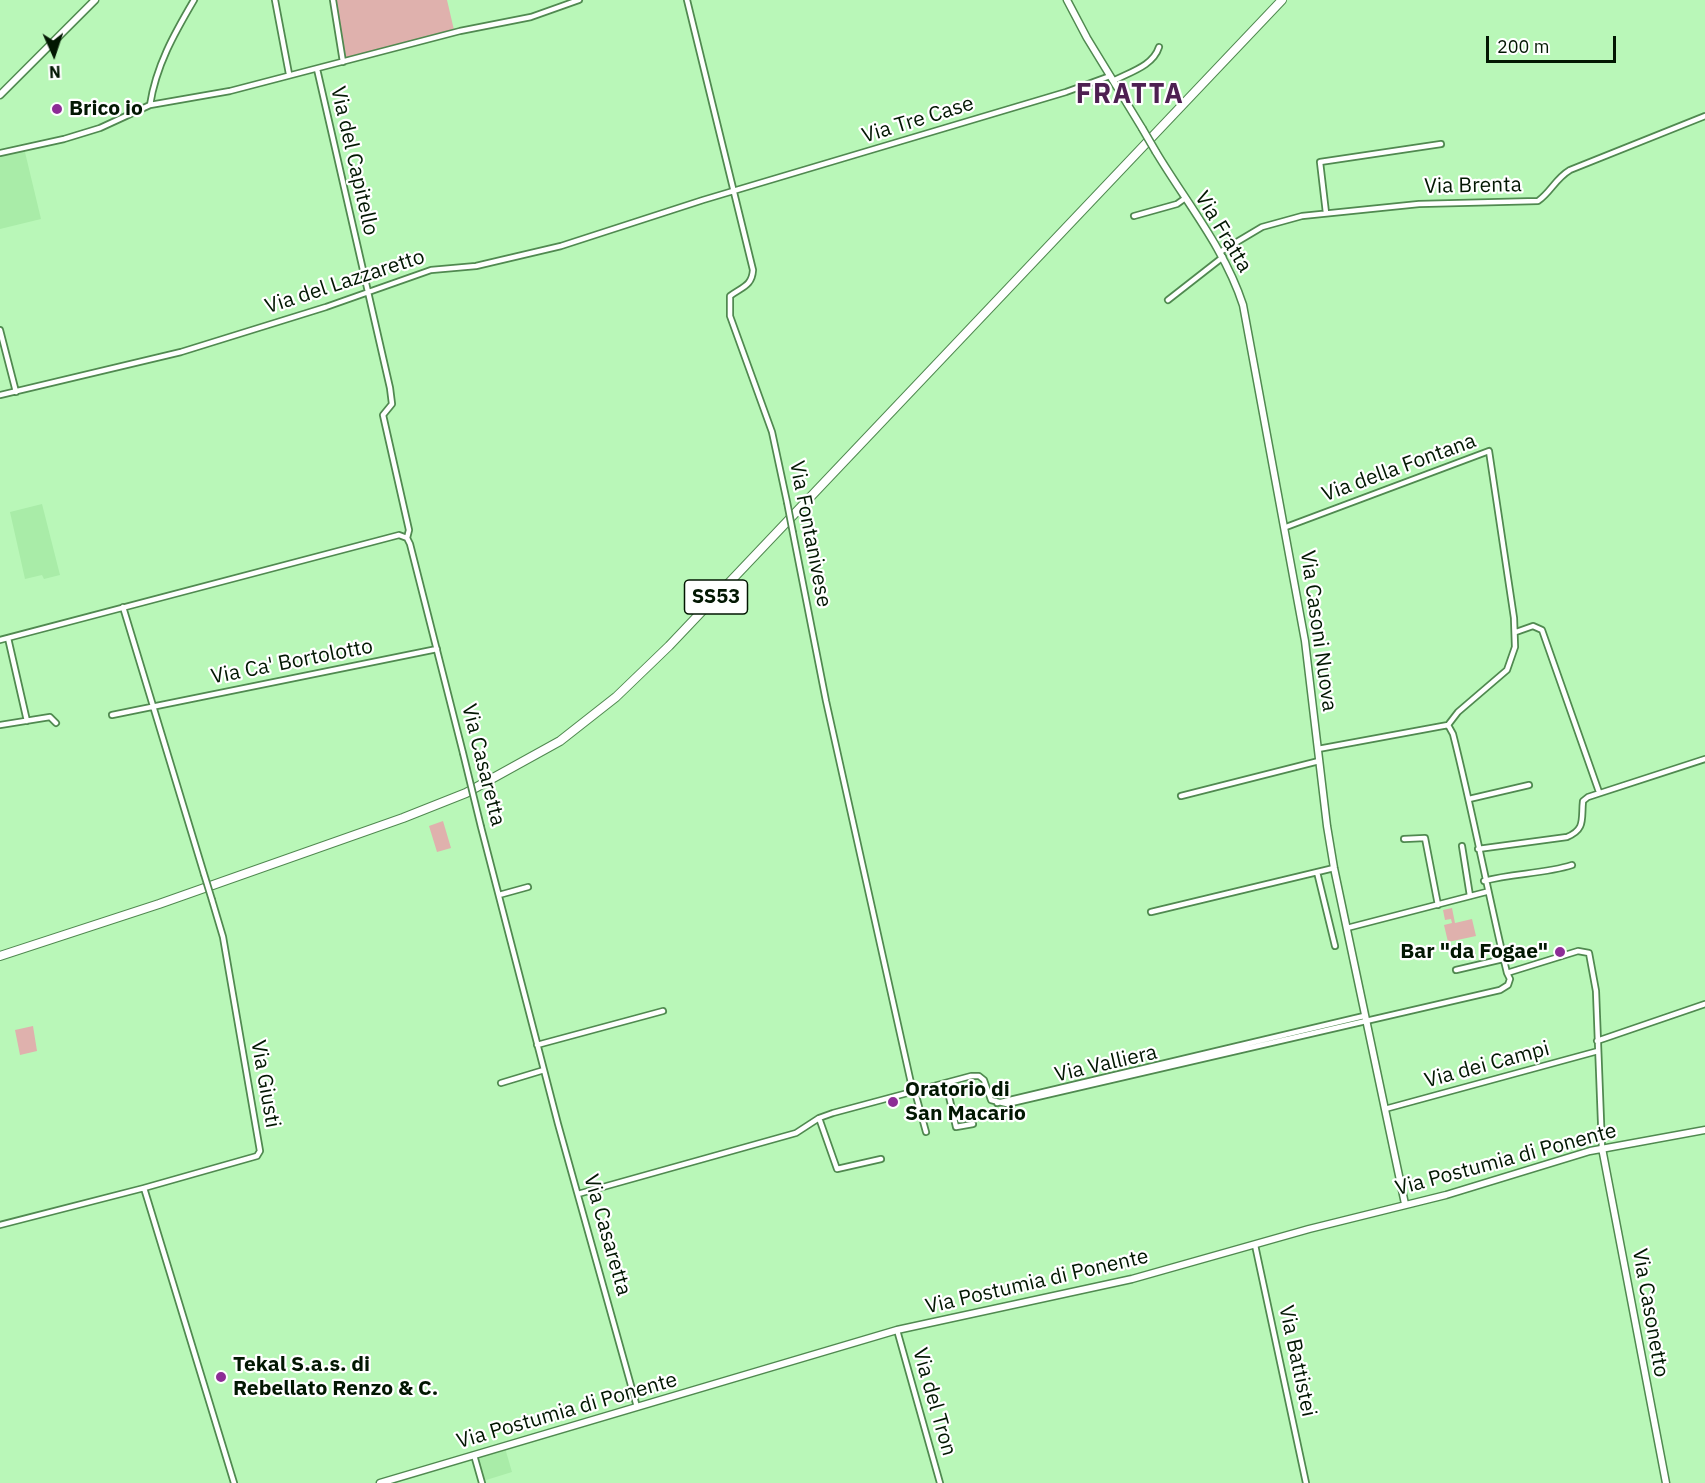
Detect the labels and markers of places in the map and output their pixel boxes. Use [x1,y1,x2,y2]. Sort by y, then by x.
place label: Brico io [69,96,143,122]
marker: Brico io [50,102,64,116]
place label: Bar "da Fogae" [1400,939,1548,965]
marker: Bar "da Fogae" [1553,945,1567,959]
place label: Oratorio di San Macario [905,1077,1026,1127]
marker: Oratorio di San Macario [886,1095,900,1109]
place label: Tekal S.a.s. di Rebellato Renzo & C. [233,1352,438,1402]
marker: Tekal S.a.s. di Rebellato Renzo & C. [214,1370,228,1384]

